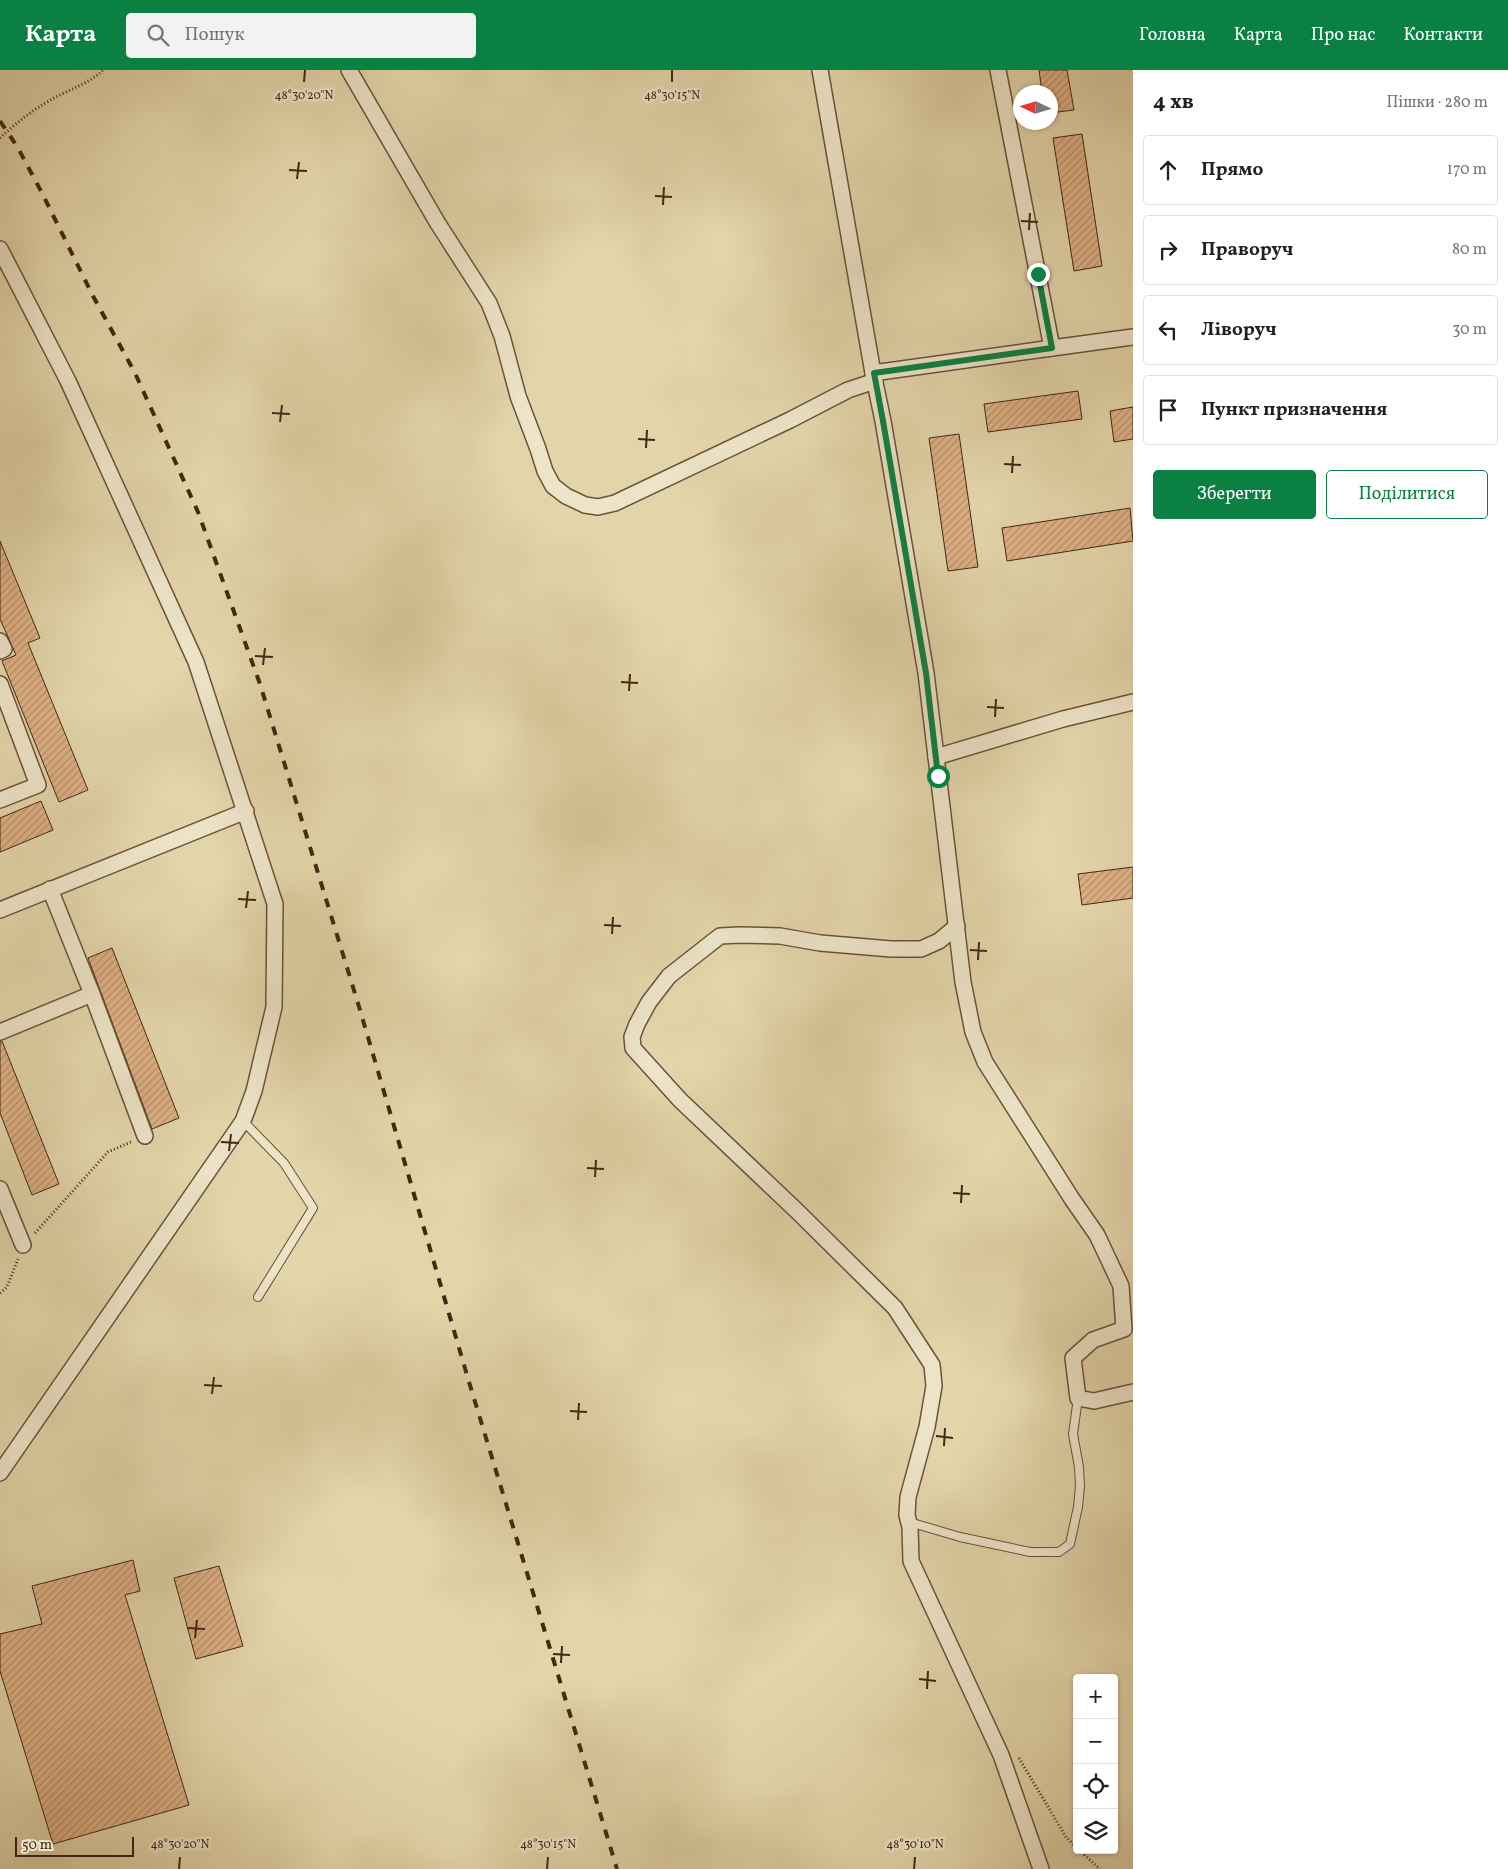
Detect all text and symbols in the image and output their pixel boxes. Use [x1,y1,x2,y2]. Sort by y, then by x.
search box [126,13,476,58]
text: Карта [25,18,96,52]
icon: search [144,21,172,49]
text: Пошук [184,22,245,48]
text: Головна [1139,23,1206,48]
text: Карта [1234,23,1283,48]
text: Про нас [1311,23,1376,48]
text: Контакти [1404,23,1483,48]
north arrow [1013,85,1058,130]
text: 48°30'20"N [275,88,334,104]
text: 48°30'15"N [644,88,700,104]
text: 4 хв [1153,88,1194,117]
text: Пішки · 280 m [1387,92,1488,114]
icon: ahead [1154,156,1182,184]
text: Прямо [1201,157,1263,183]
text: 170 m [1447,159,1487,181]
icon: right [1154,236,1182,264]
text: Праворуч [1201,237,1293,263]
text: 80 m [1452,239,1487,261]
route end [1027,263,1050,286]
icon: left [1154,316,1182,344]
text: Ліворуч [1201,317,1276,343]
text: 30 m [1452,319,1487,341]
icon: arrive [1154,396,1182,424]
text: Пункт призначення [1201,397,1387,423]
button: Зберегти [1153,470,1316,519]
button: Поділитися [1326,470,1488,519]
route start [927,765,950,788]
map controls [1073,1674,1118,1854]
button: + [1073,1674,1118,1719]
button: − [1073,1719,1118,1764]
button: locate [1073,1764,1118,1809]
button: layers [1073,1809,1118,1854]
scale bar [15,1834,134,1857]
text: 50 m [22,1836,52,1855]
text: 48°30'20"N [151,1837,210,1853]
text: 48°30'15"N [520,1837,576,1853]
text: 48°30'10"N [886,1837,944,1853]

